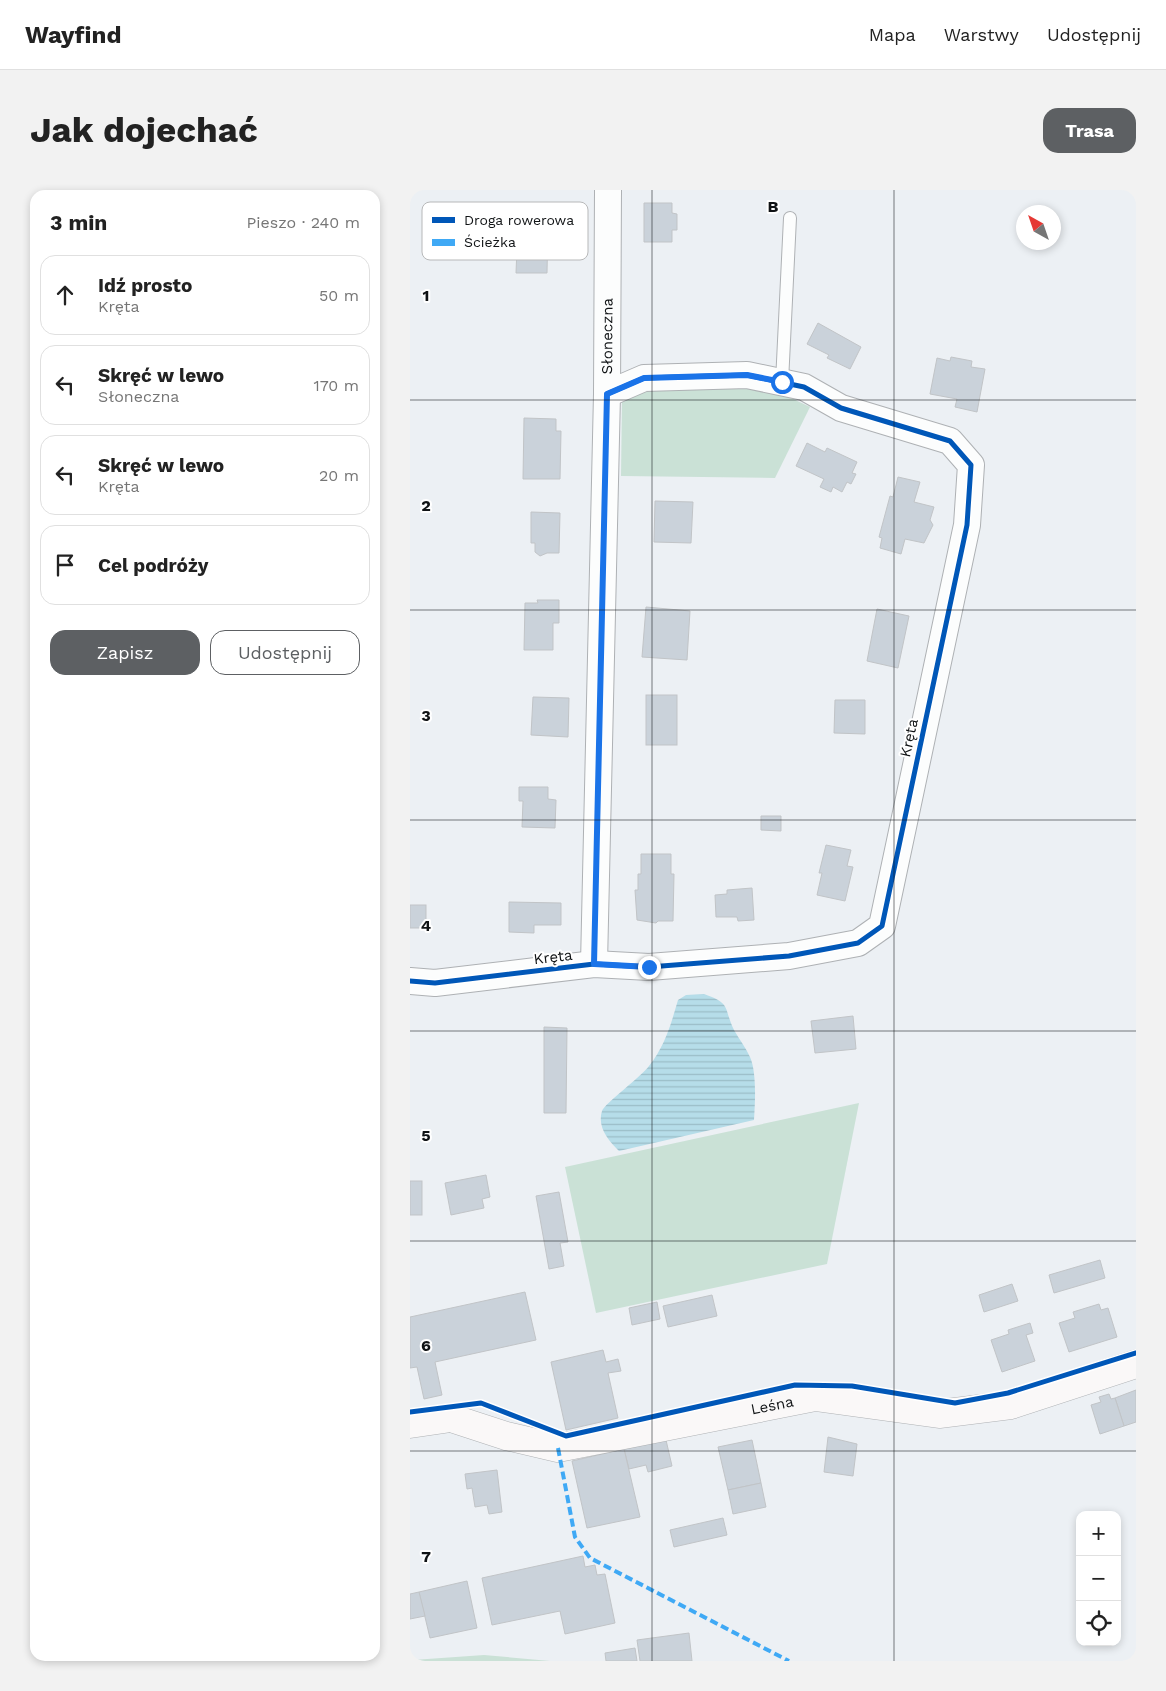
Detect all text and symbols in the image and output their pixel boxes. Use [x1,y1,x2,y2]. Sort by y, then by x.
text: Wayfind [25,21,121,49]
text: Mapa [869,24,916,45]
text: Warstwy [944,24,1019,45]
text: Udostępnij [1047,24,1141,45]
button: Trasa [1043,108,1136,153]
text: Jak dojechać [30,109,258,151]
text: B [768,197,779,216]
legend [422,202,588,260]
north arrow [1016,205,1061,250]
text: 3 min [50,210,107,235]
text: Droga rowerowa [464,212,574,228]
text: Pieszo · 240 m [246,213,360,232]
text: Ścieżka [464,234,516,250]
text: Idź prosto [98,274,192,297]
icon: ahead [51,281,79,309]
text: 50 m [319,286,359,305]
text: 1 [423,286,429,305]
text: Kręta [98,297,140,316]
street label: Słoneczna [598,297,616,374]
text: Skręć w lewo [98,364,224,387]
icon: left [51,371,79,399]
route start [771,371,794,394]
text: 170 m [313,376,359,395]
text: Słoneczna [98,387,179,406]
text: Skręć w lewo [98,454,224,477]
icon: left [51,461,79,489]
text: 20 m [319,466,359,485]
text: Kręta [98,477,140,496]
text: 2 [421,496,431,515]
icon: arrive [51,551,79,579]
text: Cel podróży [98,554,208,577]
button: Zapisz [50,630,200,675]
button: Udostępnij [210,630,360,675]
text: 3 [421,706,431,725]
street label: Kręta [896,717,922,759]
text: 4 [421,916,431,935]
street label: Kręta [533,946,574,968]
route end [638,956,661,979]
text: 5 [421,1126,431,1145]
text: 6 [421,1336,431,1355]
street label: Leśna [749,1392,796,1419]
map controls [1076,1511,1121,1646]
button: + [1076,1511,1121,1556]
text: 7 [421,1547,431,1566]
button: − [1076,1556,1121,1601]
button: locate [1076,1601,1121,1646]

